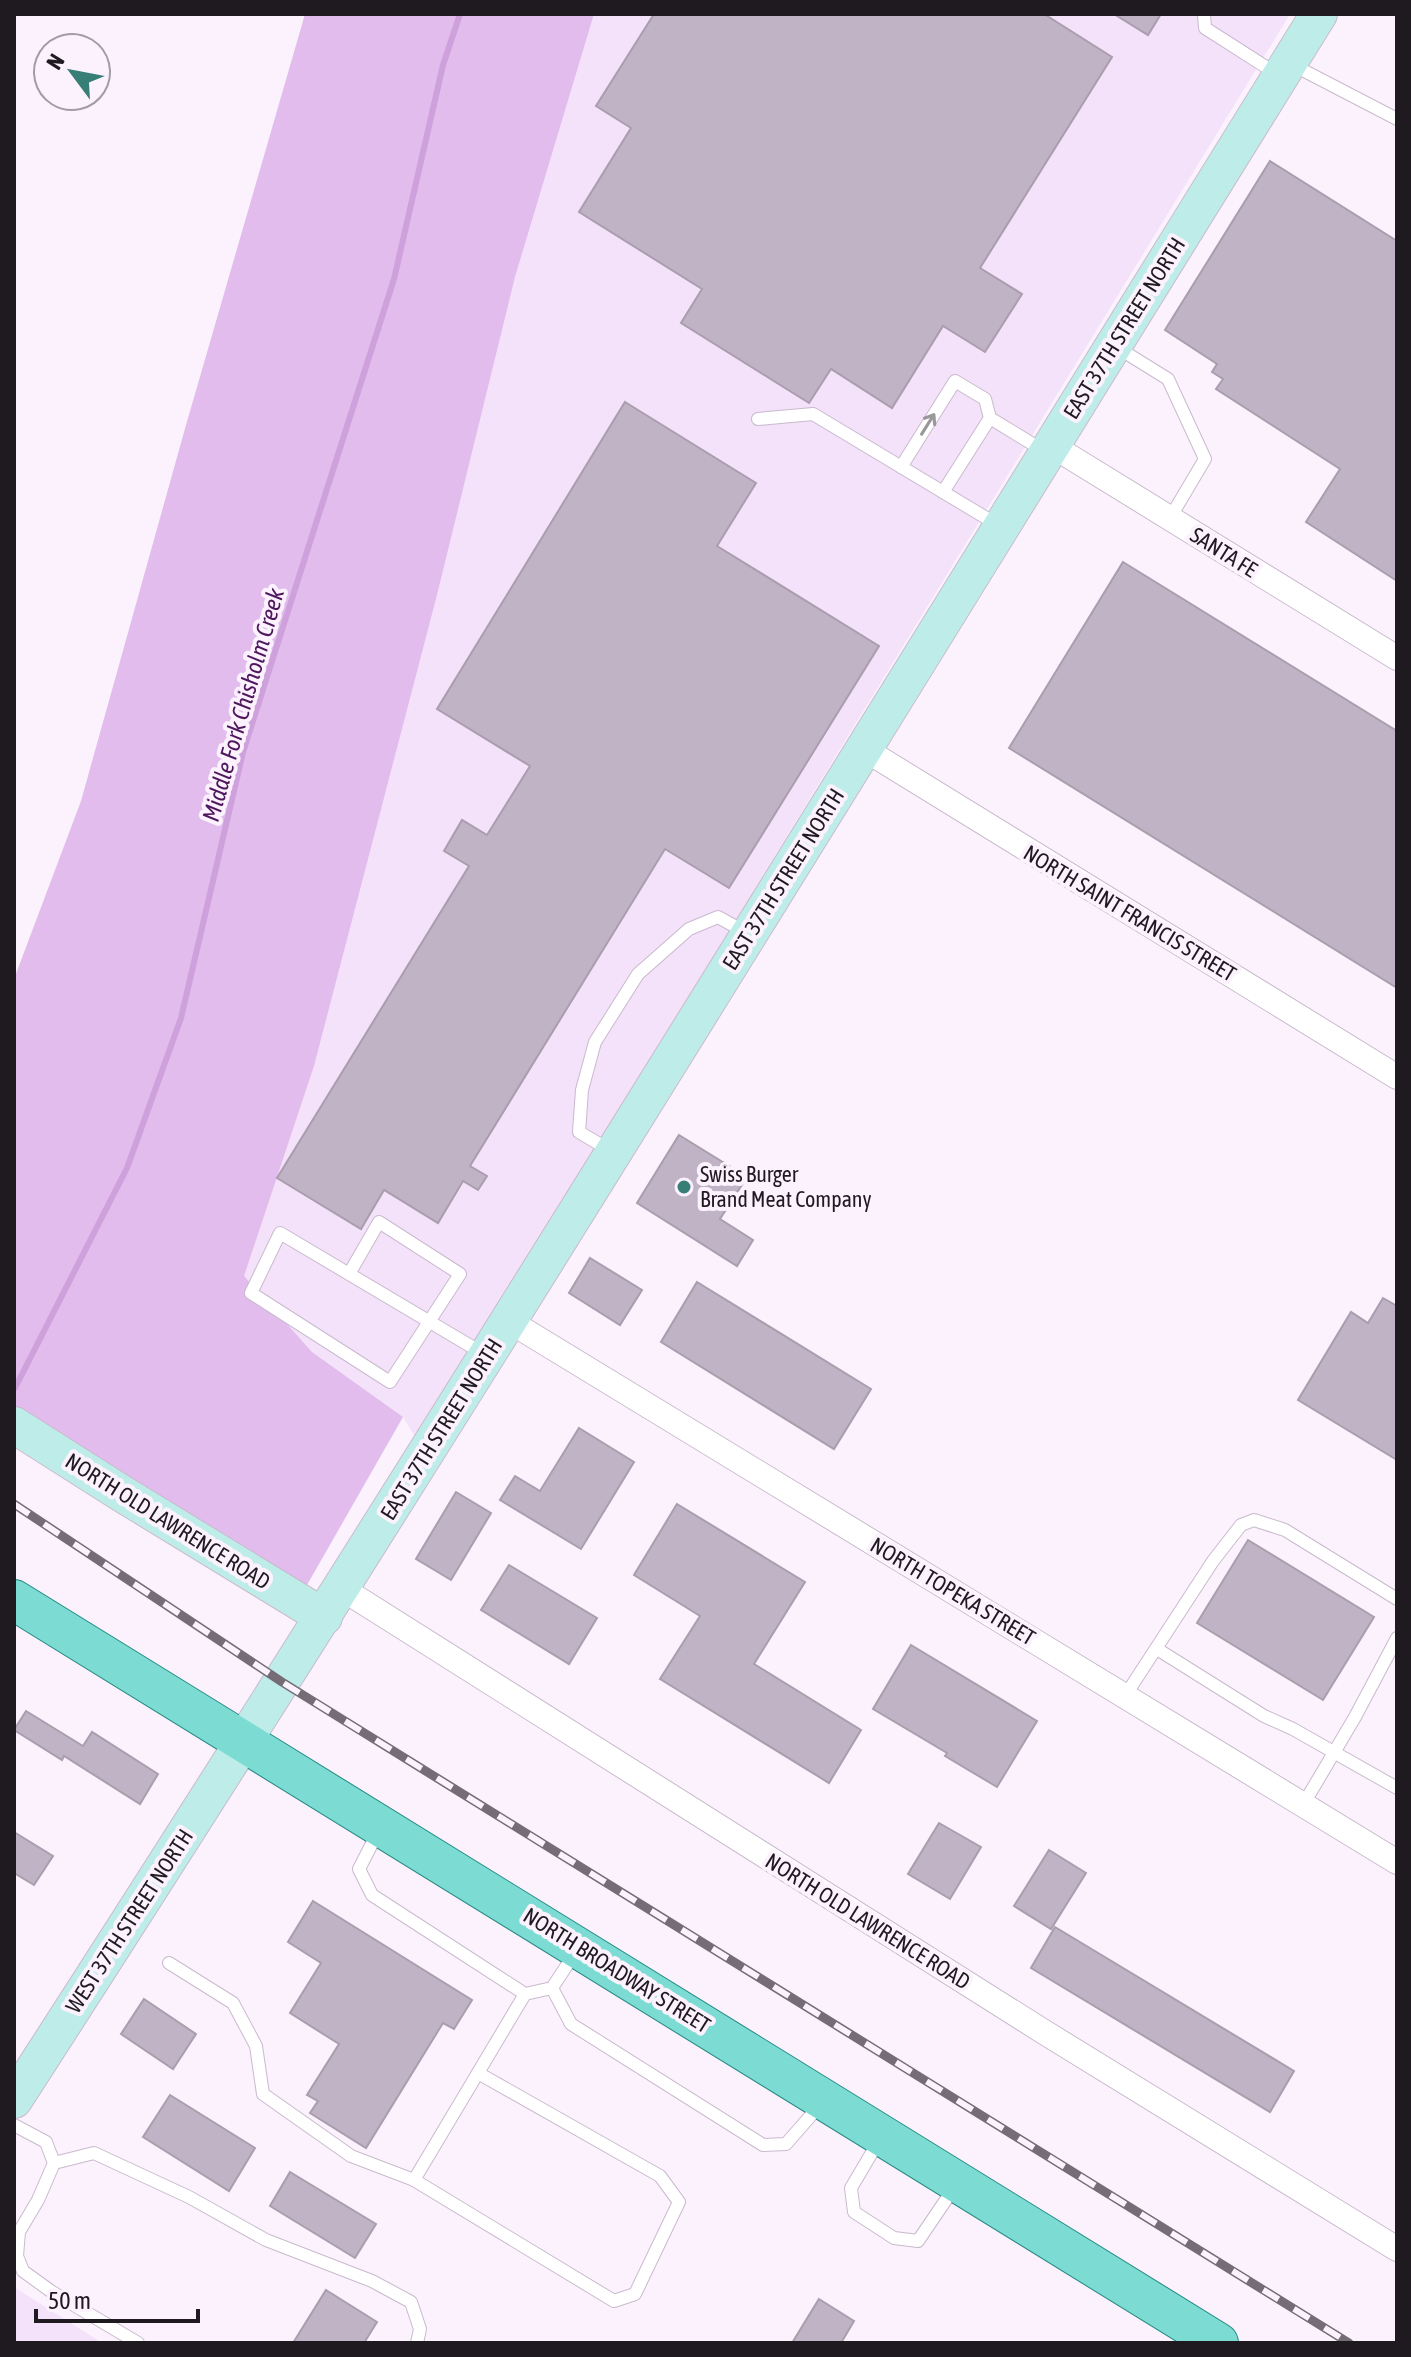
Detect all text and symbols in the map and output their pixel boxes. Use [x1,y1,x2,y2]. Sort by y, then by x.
north arrow [32,32,112,112]
text: N [41,49,70,74]
street label: EAST 37TH STREET NORTH [1058,233,1190,423]
one-way arrow [921,413,937,436]
street label: SANTA FE [1186,521,1263,583]
water label: Middle Fork Chisholm Creek [197,585,289,825]
street label: EAST 37TH STREET NORTH [717,784,849,974]
street label: NORTH SAINT FRANCIS STREET [1019,839,1241,987]
place label: Swiss Burger Brand Meat Company [700,1161,872,1212]
marker: Swiss Burger Brand Meat Company [675,1178,693,1196]
street label: EAST 37TH STREET NORTH [375,1334,507,1524]
street label: NORTH OLD LAWRENCE ROAD [61,1447,275,1595]
street label: NORTH TOPEKA STREET [866,1532,1040,1651]
street label: WEST 37TH STREET NORTH [60,1824,198,2018]
street label: NORTH OLD LAWRENCE ROAD [761,1847,975,1995]
street label: NORTH BROADWAY STREET [519,1902,716,2038]
scale bar [36,2273,198,2323]
text: 50 m [48,2287,91,2314]

